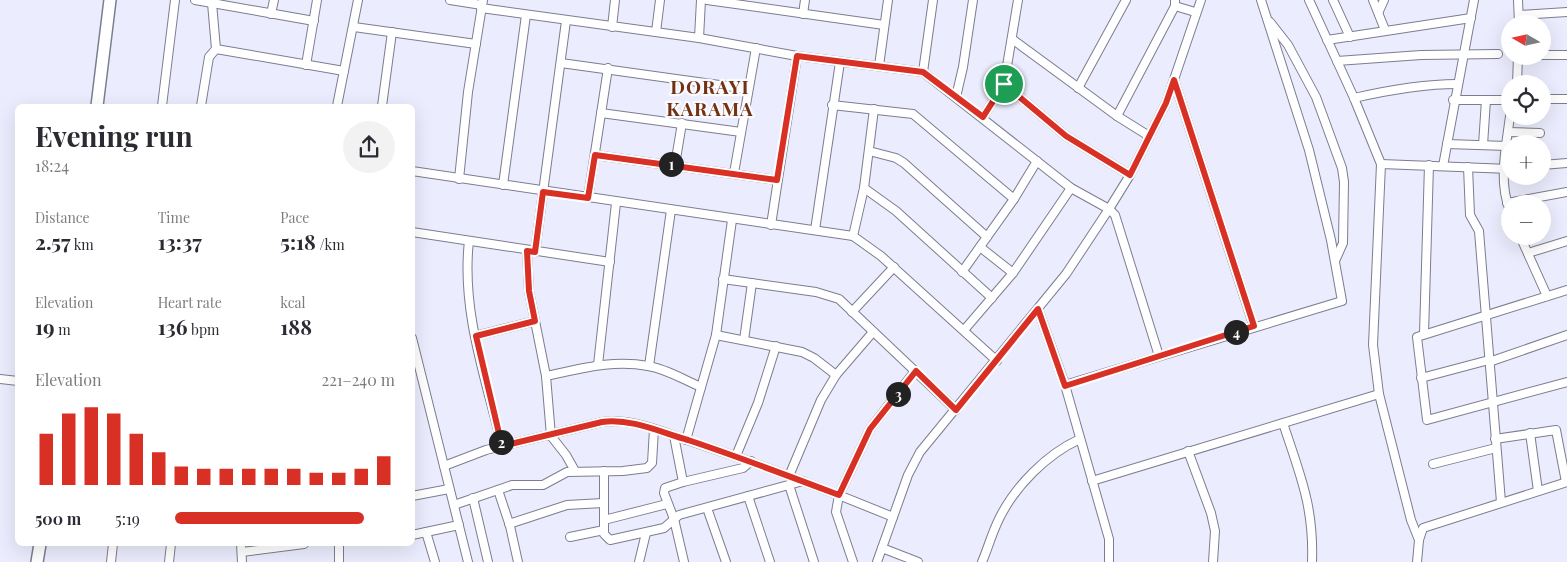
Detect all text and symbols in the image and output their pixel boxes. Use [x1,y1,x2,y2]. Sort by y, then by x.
north arrow [1501,15,1551,65]
map controls [1501,15,1551,245]
pin [983,63,1025,105]
icon: arrive [990,70,1018,98]
district label: DORAYI KARAMA [666,73,754,121]
button: locate [1501,75,1551,125]
text: Evening run [35,117,193,154]
button: share [343,121,395,173]
button: + [1501,135,1551,185]
pin: 1 [658,152,684,176]
text: 18:24 [35,155,69,176]
text: 1 [669,155,674,174]
button: − [1501,195,1551,245]
text: Distance [35,208,90,227]
text: Time [158,208,190,227]
text: Pace [280,208,309,227]
text: 2.57 [35,227,71,255]
text: 13:37 [158,227,202,255]
text: 5:18 [280,227,316,255]
text: km [71,235,94,254]
text: /km [316,235,345,254]
text: Elevation [35,293,93,312]
text: Heart rate [158,293,222,312]
text: kcal [280,293,305,312]
text: 19 [35,312,55,340]
text: 136 [158,312,188,340]
text: 188 [280,312,312,340]
text: m [55,320,71,339]
text: bpm [188,320,220,339]
pin: 4 [1224,320,1248,344]
text: 4 [1233,323,1240,342]
text: Elevation [35,369,102,390]
text: 221–240 m [321,369,395,390]
pin: 3 [886,382,910,406]
text: 3 [895,385,902,404]
pin: 2 [488,430,514,454]
text: 2 [498,433,505,452]
text: 500 m [35,508,81,529]
text: 5:19 [115,508,140,529]

